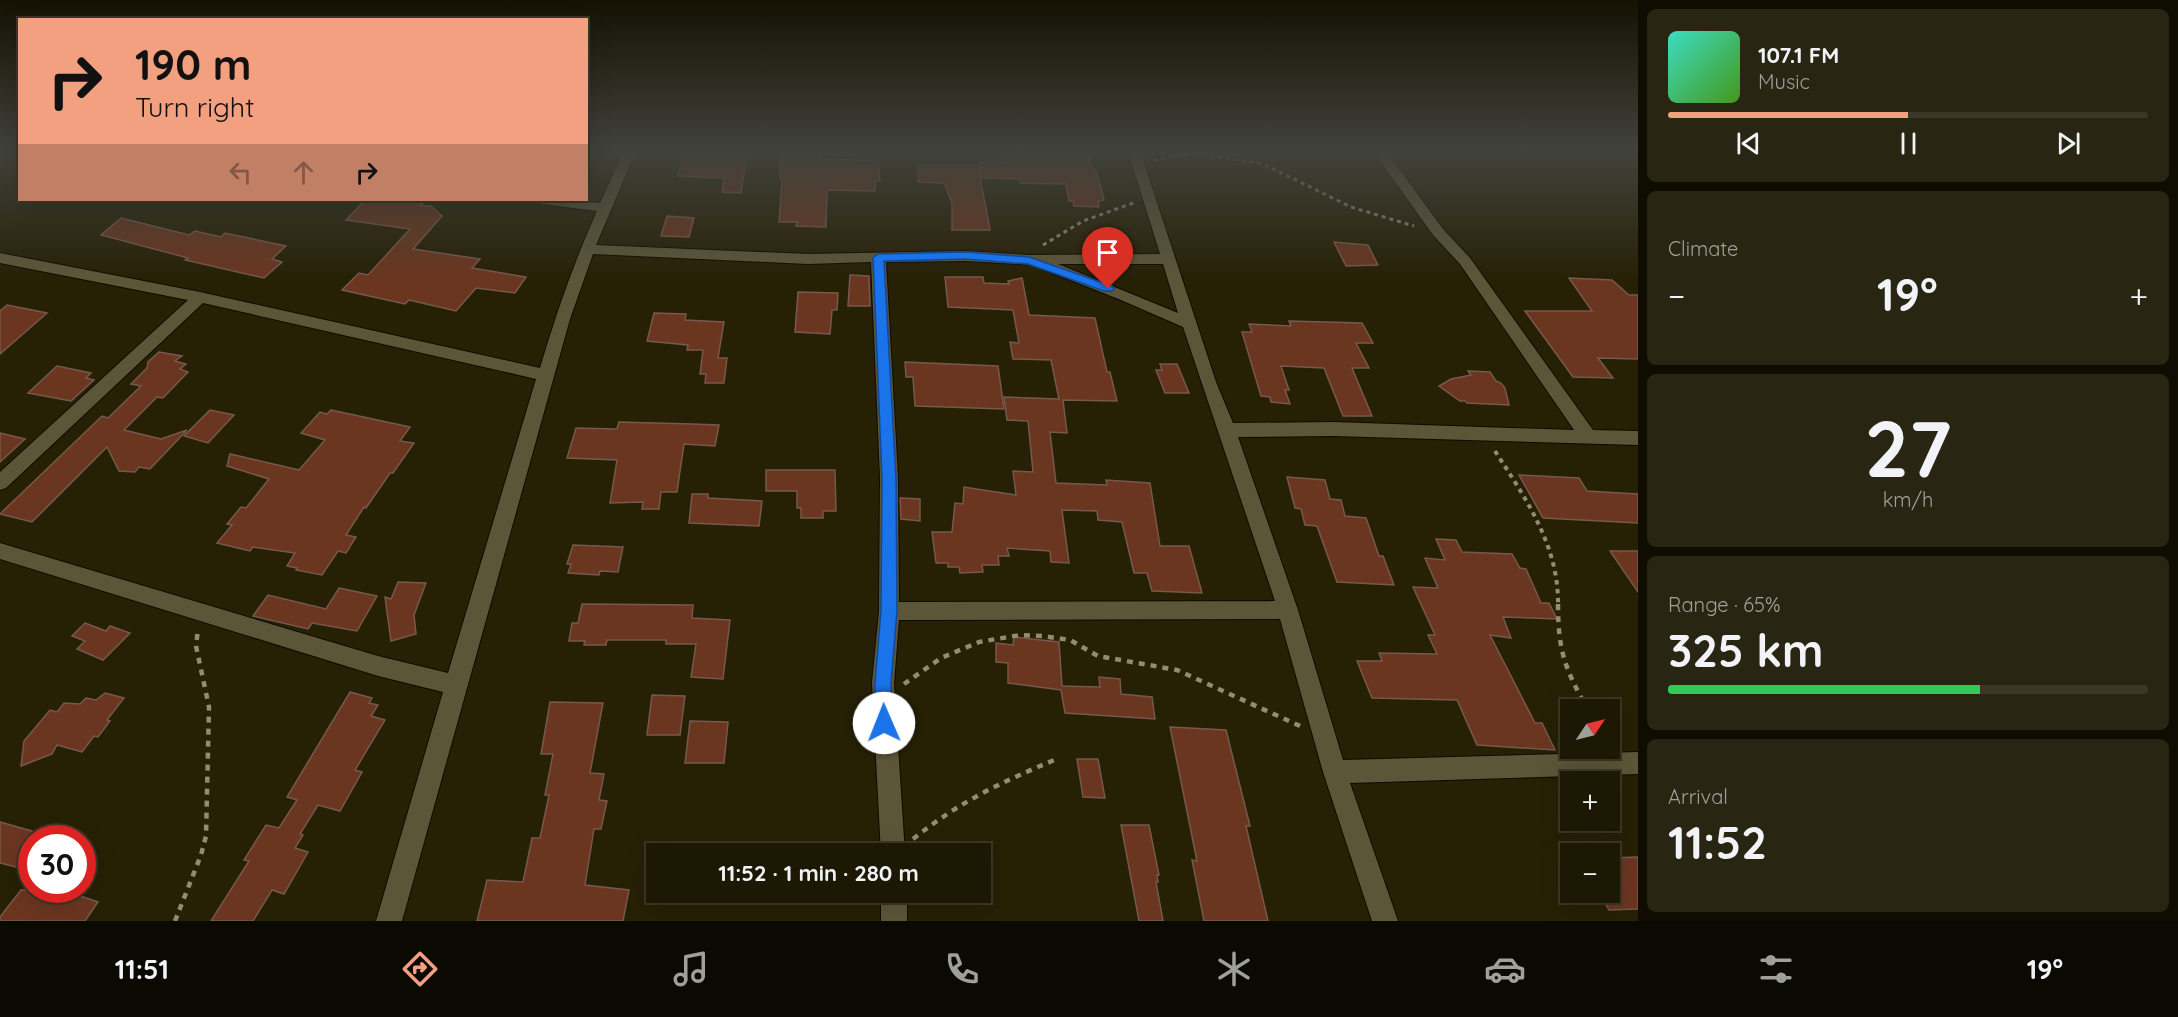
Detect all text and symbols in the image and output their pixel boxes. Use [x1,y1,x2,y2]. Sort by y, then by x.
text: 190 m [135,38,251,91]
text: 107.1 FM [1758,41,1839,69]
icon: right [36,42,114,120]
text: Music [1758,69,1810,94]
text: Turn right [135,90,254,124]
icon: previous [1732,127,1765,160]
icon: pause [1892,127,1925,160]
icon: next [2052,127,2085,160]
icon: left [224,156,257,189]
icon: ahead [287,156,320,189]
icon: right [350,156,383,189]
pin [1082,227,1133,289]
icon: arrive [1091,236,1124,269]
text: Climate [1668,236,1738,261]
text: 19° [1877,266,1938,322]
text: − [1668,275,1685,316]
text: + [2129,275,2148,316]
text: 27 [1864,399,1952,497]
text: km/h [1883,487,1933,512]
text: Range · 65% [1668,592,1781,617]
text: 325 km [1668,622,1823,678]
position arrow [852,691,916,755]
north arrow [1560,699,1620,759]
map controls [1560,699,1620,903]
button: + [1560,771,1620,831]
text: Arrival [1668,784,1728,809]
text: 11:52 [1668,814,1767,870]
speed limit sign: 30 [18,825,96,903]
button: − [1560,843,1620,903]
text: 11:52 · 1 min · 280 m [718,859,919,887]
icon: directions [399,948,441,990]
icon: music [670,948,712,990]
icon: phone [941,948,983,990]
icon: climate [1213,948,1255,990]
icon: car [1484,948,1526,990]
icon: filters [1755,948,1797,990]
text: 11:51 [115,952,169,986]
text: 19° [2027,952,2063,986]

